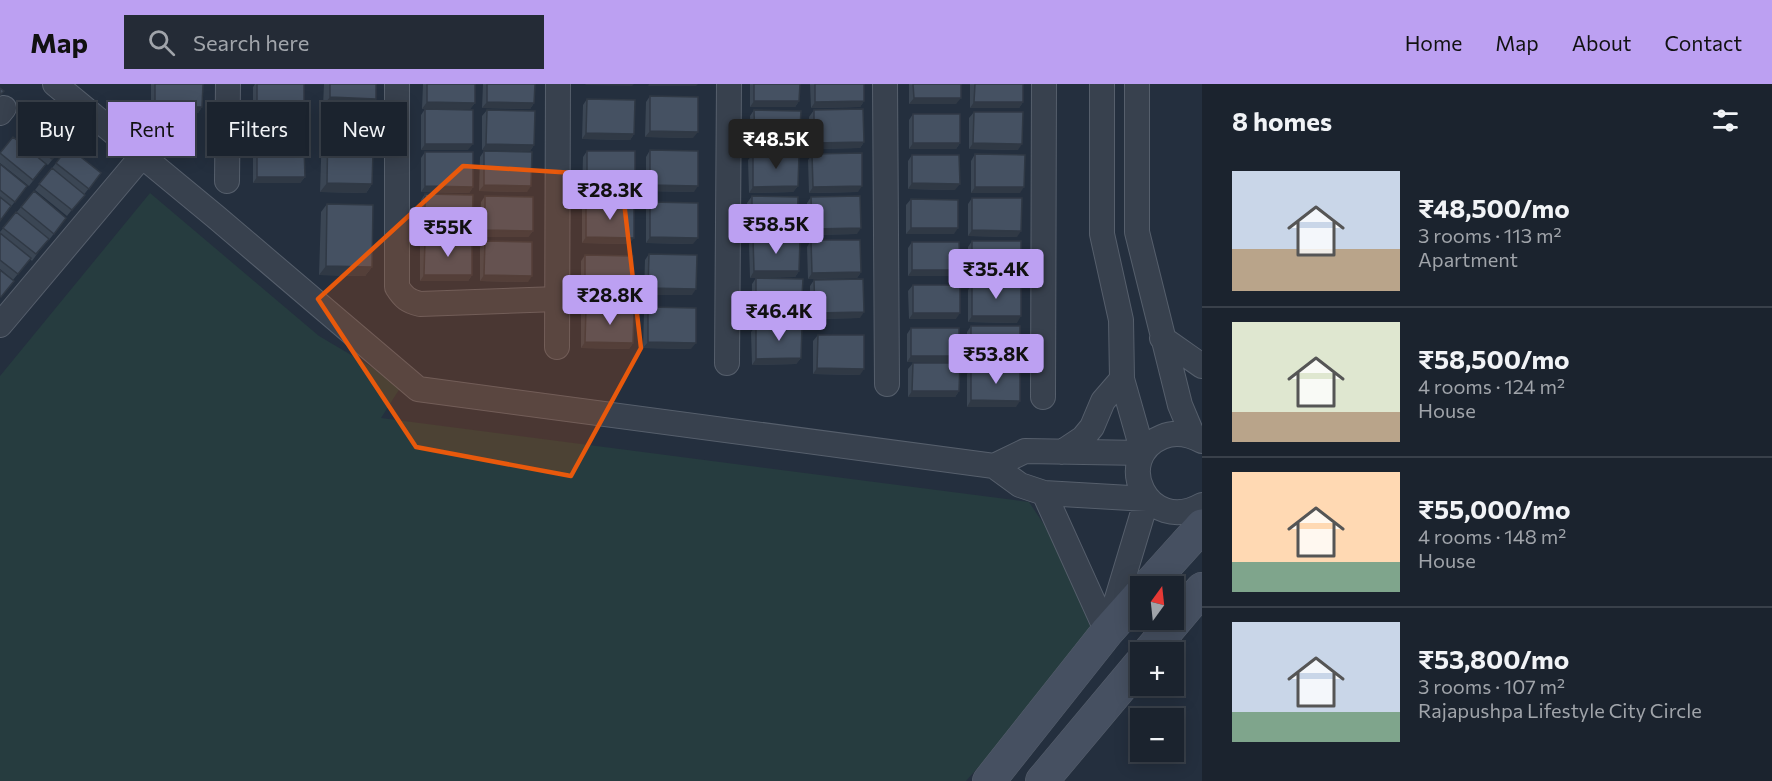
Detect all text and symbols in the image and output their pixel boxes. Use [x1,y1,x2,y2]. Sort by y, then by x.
search box [124,15,544,69]
text: Map [30,25,88,59]
icon: search [145,26,178,59]
text: Search here [193,29,309,56]
text: Home [1405,30,1462,55]
text: Map [1495,30,1539,55]
text: About [1572,30,1631,55]
text: Contact [1664,30,1742,55]
chip: Buy [18,102,96,156]
chip: Rent [108,102,195,156]
chip: Filters [207,102,309,156]
chip: New [321,102,407,156]
icon: filters [1709,104,1742,137]
text: 8 homes [1232,105,1332,136]
pin: ₹48.5K [727,119,825,170]
text: ₹48.5K [743,126,809,150]
pin: ₹28.3K [561,170,659,221]
text: ₹28.3K [577,177,643,201]
text: ₹48,500/mo [1418,192,1570,223]
icon: home [1280,195,1352,267]
pin: ₹58.5K [727,204,825,255]
pin: ₹55K [412,207,484,258]
text: ₹58.5K [743,211,809,235]
text: ₹55K [423,214,473,238]
text: 3 rooms · 113 m² [1418,223,1562,247]
text: Apartment [1418,247,1518,271]
pin: ₹35.4K [947,249,1045,300]
text: ₹35.4K [963,256,1029,280]
pin: ₹28.8K [561,275,659,326]
text: ₹28.8K [576,282,644,306]
pin: ₹46.4K [730,291,828,342]
text: ₹46.4K [745,298,813,322]
pin: ₹53.8K [947,334,1045,385]
text: ₹53.8K [963,341,1029,365]
text: ₹58,500/mo [1418,343,1570,374]
icon: home [1280,346,1352,418]
text: 4 rooms · 124 m² [1418,374,1565,398]
text: House [1418,398,1476,422]
text: ₹55,000/mo [1418,493,1570,524]
icon: home [1280,496,1352,568]
text: 4 rooms · 148 m² [1418,524,1566,548]
text: House [1418,548,1476,572]
north arrow [1130,576,1184,630]
map controls [1130,576,1184,762]
button: + [1130,642,1184,696]
text: ₹53,800/mo [1418,643,1569,674]
icon: home [1280,646,1352,718]
text: 3 rooms · 107 m² [1418,674,1565,698]
text: Rajapushpa Lifestyle City Circle [1418,698,1702,722]
button: − [1130,708,1184,762]

